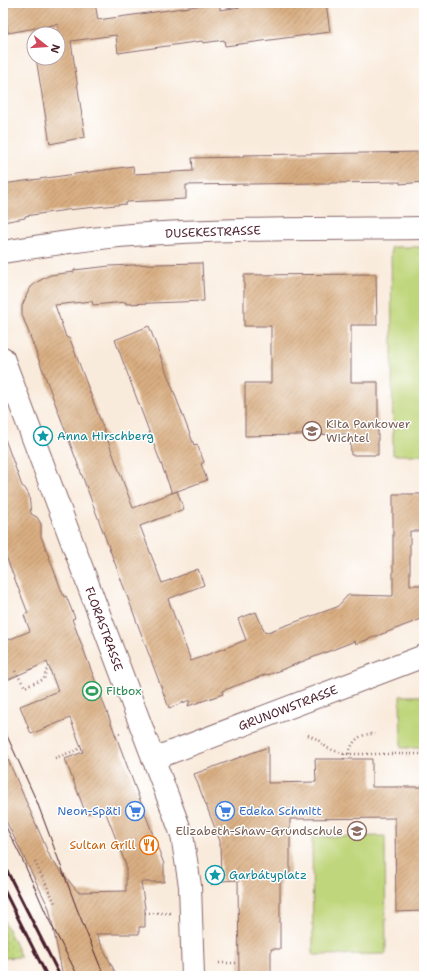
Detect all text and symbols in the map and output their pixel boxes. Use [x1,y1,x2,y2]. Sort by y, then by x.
north arrow [26,26,66,66]
text: N [47,42,64,55]
street label: DUSEKESTRASSE [165,222,261,242]
place label: Kita Pankower Wichtel [326,416,411,446]
school or university icon: Kita Pankower Wichtel [301,420,323,442]
place icon: Anna Hirschberg [32,425,54,447]
place label: Anna Hirschberg [57,428,154,444]
street label: FLORASTRASSE [81,585,127,673]
sports icon: Fitbox [81,680,103,702]
street label: GRUNOWSTRASSE [236,682,340,734]
place label: Fitbox [106,683,142,699]
supermarket icon: Neon-Späti [124,800,146,822]
supermarket icon: Edeka Schmitt [214,800,236,822]
place label: Neon-Späti [57,803,121,819]
place label: Edeka Schmitt [239,803,322,819]
school or university icon: Elizabeth-Shaw-Grundschule [346,820,368,842]
place label: Elizabeth-Shaw-Grundschule [175,823,343,839]
restaurant icon: Sultan Grill [138,834,160,856]
place label: Sultan Grill [69,837,135,853]
place icon: Garbátyplatz [204,864,226,886]
place label: Garbátyplatz [229,867,307,883]

